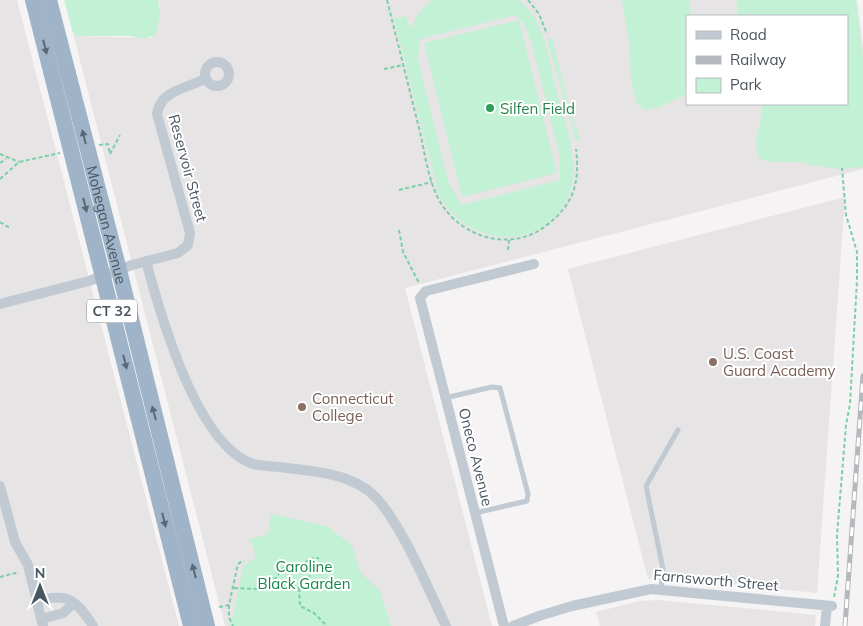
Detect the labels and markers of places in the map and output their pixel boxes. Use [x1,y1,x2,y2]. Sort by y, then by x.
place label: Silfen Field [500,99,575,118]
marker: Silfen Field [484,102,496,114]
place label: U.S. Coast Guard Academy [723,344,835,380]
marker: U.S. Coast Guard Academy [707,356,719,368]
place label: Connecticut College [312,389,394,425]
marker: Connecticut College [296,401,308,413]

